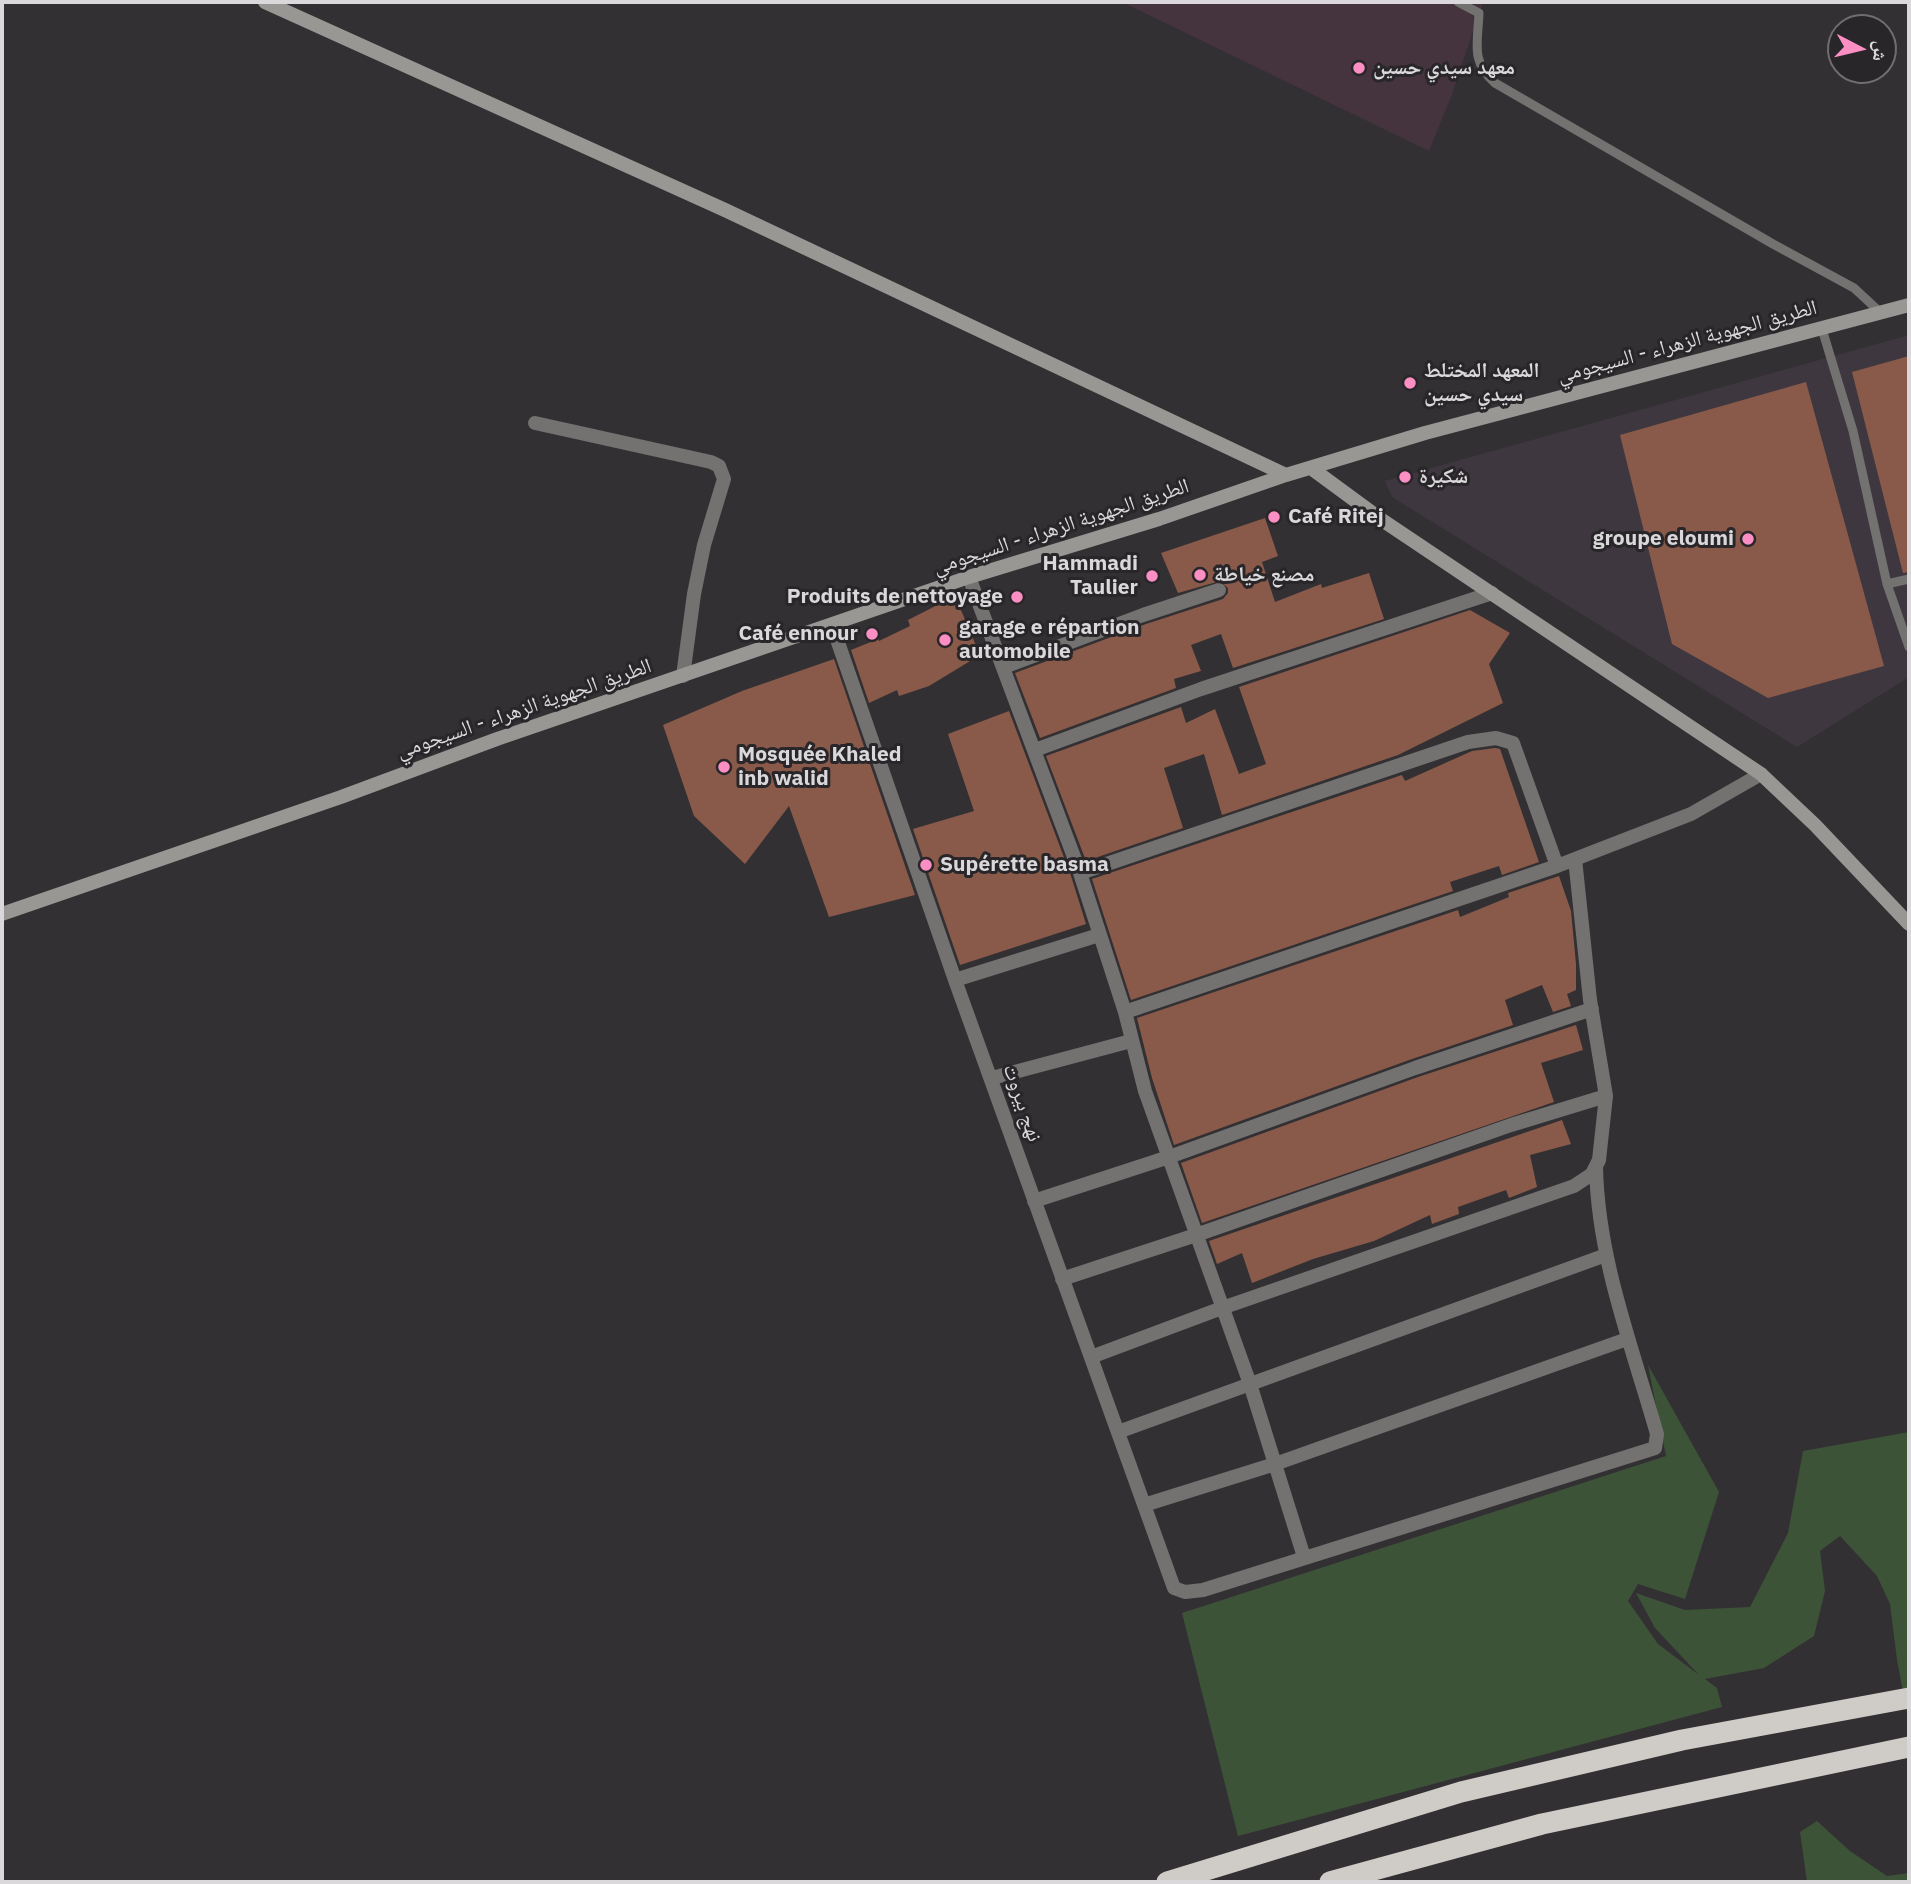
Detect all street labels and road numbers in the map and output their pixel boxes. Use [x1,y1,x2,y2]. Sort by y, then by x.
street label: الطريق الجهوية الزهراء - السيجومي [1554,295,1820,389]
street label: الطريق الجهوية الزهراء - السيجومي [930,474,1192,580]
street label: الطريق الجهوية الزهراء - السيجومي [393,653,655,765]
street label: نهج بيروت [997,1061,1047,1145]

